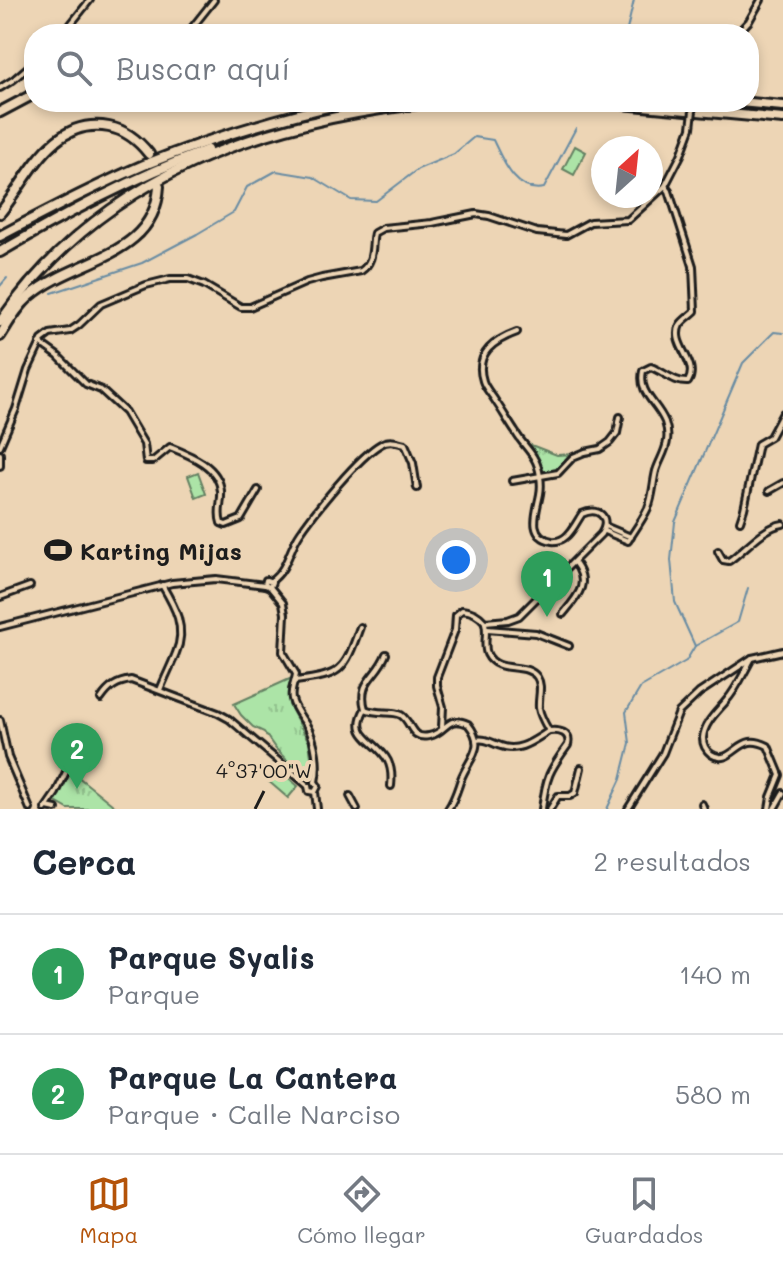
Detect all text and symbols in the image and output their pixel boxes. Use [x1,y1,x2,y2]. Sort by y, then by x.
search box [24,24,759,112]
icon: search [52,46,96,90]
text: Buscar aquí [116,48,290,88]
north arrow [591,136,663,208]
sports icon: Karting Mijas [43,535,73,565]
place label: Karting Mijas [80,535,242,566]
your location [436,540,476,580]
pin: 1 [521,551,573,617]
pin: 2 [51,723,103,789]
text: 4°37'00"W [216,757,312,783]
text: Cerca [32,839,136,884]
text: 2 resultados [593,844,751,878]
text: Parque Syalis [108,937,315,977]
text: 1 [52,957,64,991]
text: 140 m [679,957,751,991]
text: Parque [108,977,200,1011]
text: Parque La Cantera [108,1057,398,1097]
text: 2 [51,1077,65,1111]
text: 580 m [675,1077,751,1111]
text: Parque · Calle Narciso [108,1097,400,1131]
tab: Mapa [80,1172,138,1249]
tab: Cómo llegar [297,1172,426,1249]
tab: Guardados [585,1172,703,1249]

